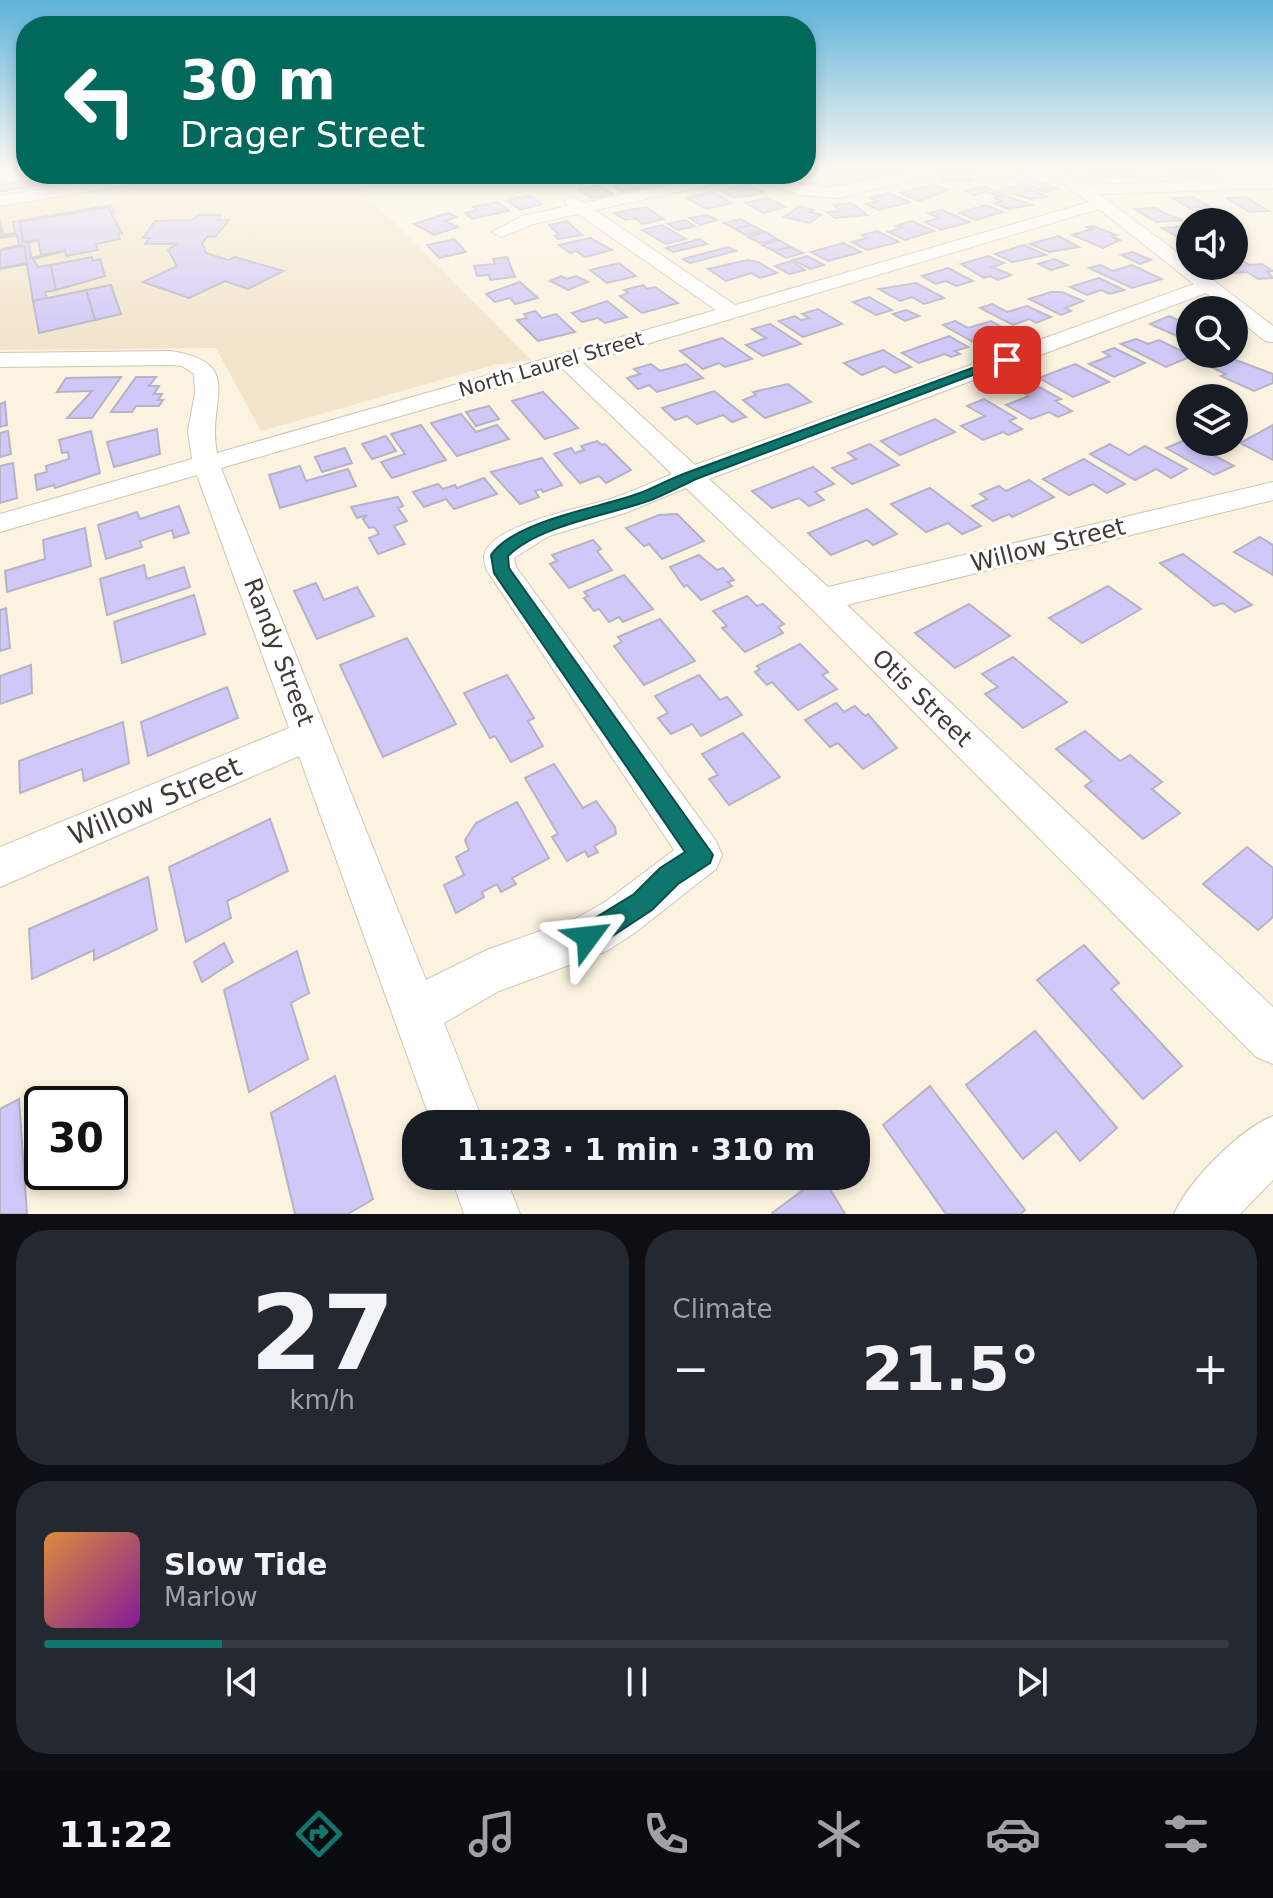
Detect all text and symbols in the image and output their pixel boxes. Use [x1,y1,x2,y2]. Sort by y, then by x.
text: 30 m [180,47,336,112]
icon: left [48,48,152,152]
text: Drager Street [180,114,425,155]
map controls [1176,208,1248,456]
button: sound [1176,208,1248,280]
button: search [1176,296,1248,368]
street label: North Laurel Street [456,326,646,402]
pin [973,326,1041,394]
icon: arrive [985,338,1029,382]
button: layers [1176,384,1248,456]
street label: Willow Street [968,512,1128,578]
street label: Randy Street [238,574,320,730]
street label: Otis Street [866,643,978,753]
street label: Willow Street [64,750,246,852]
position arrow [546,895,630,979]
speed limit sign: 30 [24,1086,128,1190]
text: 11:23 · 1 min · 310 m [457,1132,815,1167]
text: 27 [250,1272,395,1394]
text: Climate [673,1294,773,1324]
text: 21.5° [862,1334,1040,1404]
text: − [673,1343,709,1394]
text: + [1192,1343,1229,1394]
text: km/h [289,1385,355,1415]
text: Slow Tide [164,1547,327,1582]
text: Marlow [164,1582,257,1612]
icon: previous [220,1660,264,1704]
icon: pause [615,1660,659,1704]
icon: next [1010,1660,1054,1704]
icon: directions [291,1806,347,1862]
icon: music [464,1806,520,1862]
icon: phone [638,1806,694,1862]
icon: climate [811,1806,867,1862]
icon: car [985,1806,1041,1862]
icon: filters [1158,1806,1214,1862]
text: 11:22 [59,1814,173,1855]

